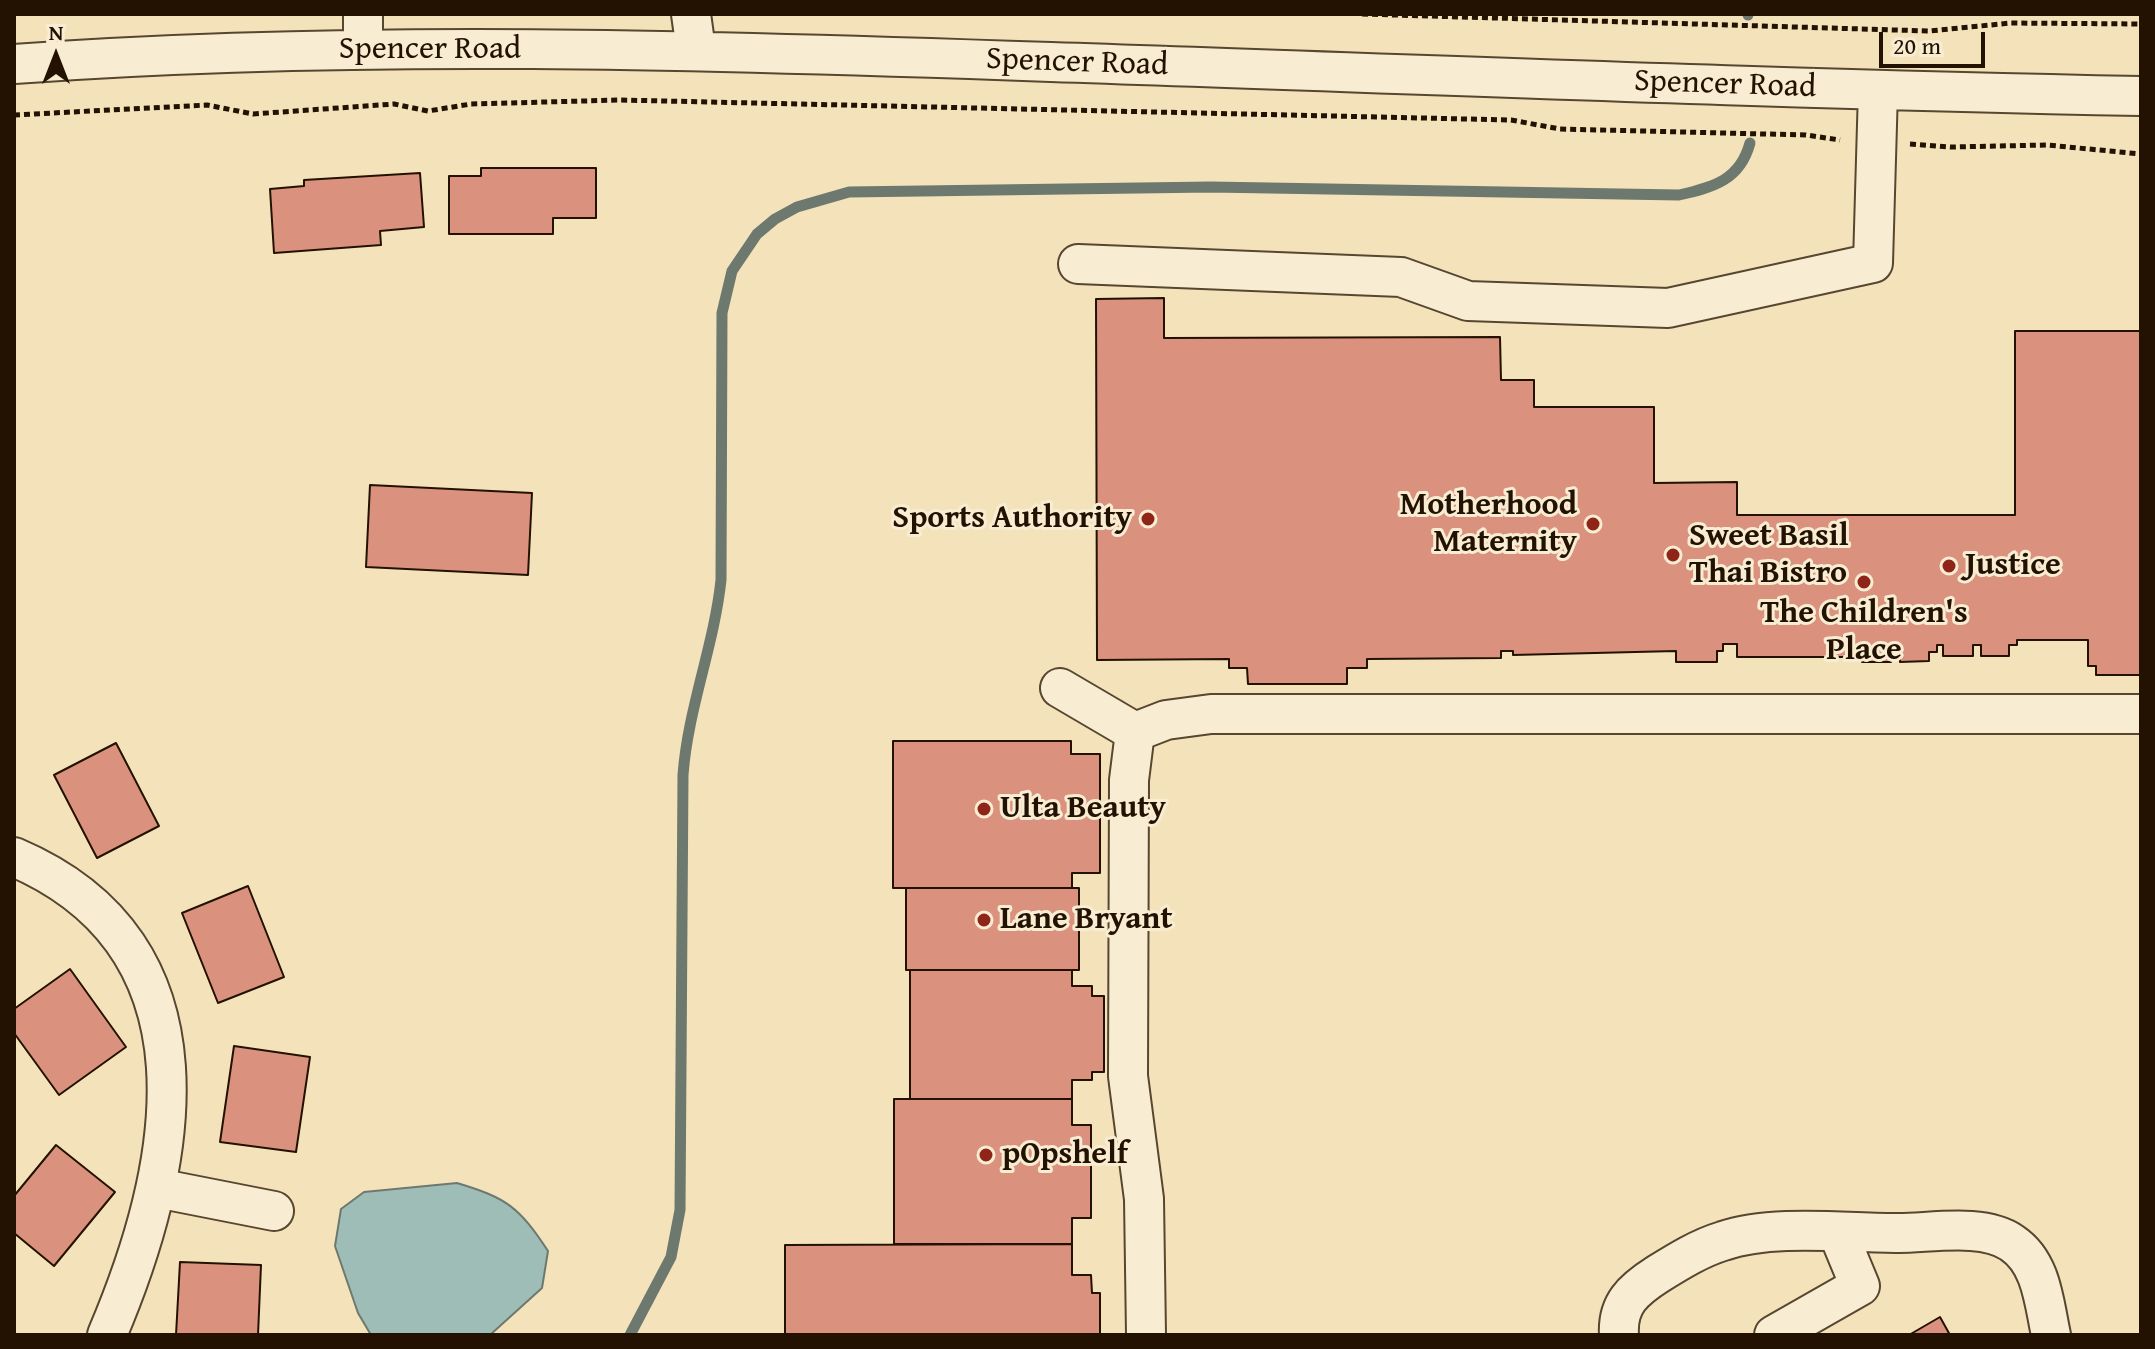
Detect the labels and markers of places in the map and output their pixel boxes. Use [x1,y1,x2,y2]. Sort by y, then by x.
place label: Motherhood Maternity [1400,487,1577,562]
place label: Sports Authority [892,500,1132,538]
marker: Sports Authority [1139,510,1157,528]
marker: Motherhood Maternity [1584,515,1602,533]
place label: Sweet Basil Thai Bistro [1689,518,1849,593]
marker: Sweet Basil Thai Bistro [1664,546,1682,564]
place label: Justice [1965,547,2061,585]
marker: Justice [1940,557,1958,575]
marker: The Children's Place [1855,573,1873,591]
place label: The Children's Place [1760,595,1968,670]
place label: Ulta Beauty [1000,790,1166,828]
marker: Ulta Beauty [975,800,993,818]
place label: Lane Bryant [1000,901,1173,939]
marker: Lane Bryant [975,911,993,929]
place label: pOpshelf [1002,1136,1128,1174]
marker: pOpshelf [977,1146,995,1164]

